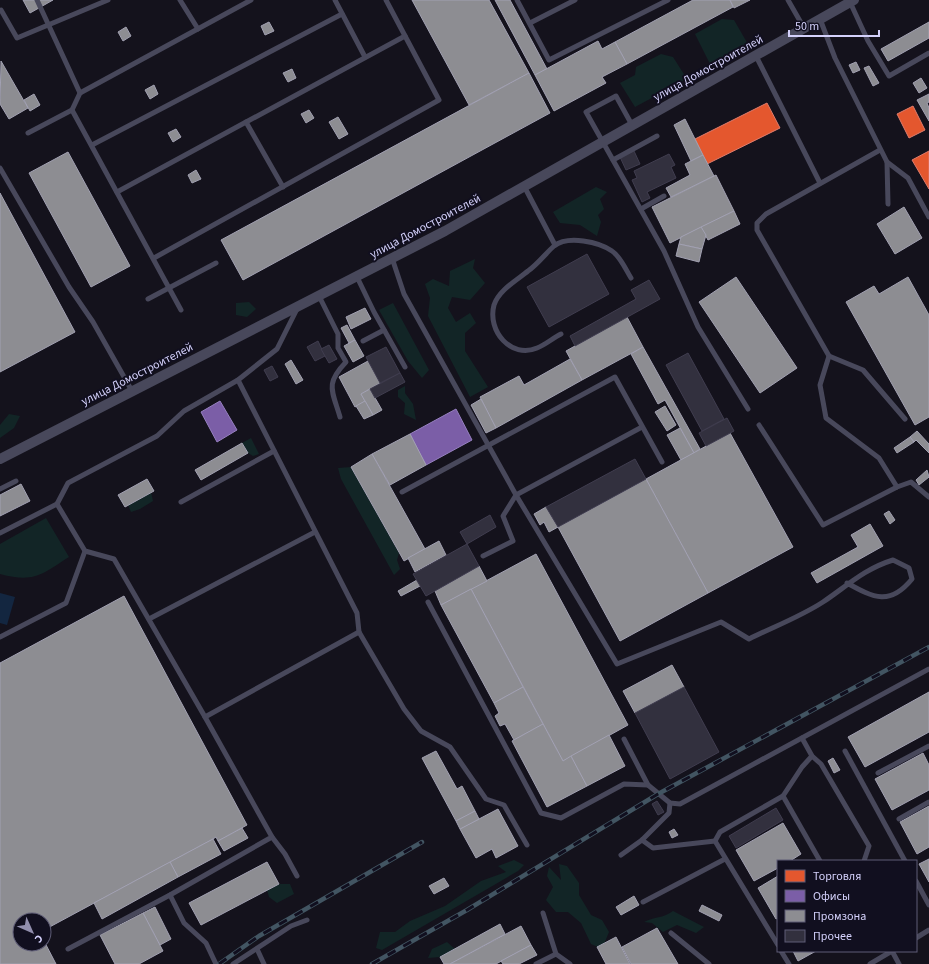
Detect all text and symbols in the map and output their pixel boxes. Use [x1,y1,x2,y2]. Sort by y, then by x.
scale bar [789,12,879,38]
text: 50 m [795,18,819,35]
street label: улица Домостроителей [650,31,766,106]
street label: улица Домостроителей [367,190,484,263]
street label: улица Домостроителей [78,339,196,410]
legend [777,860,917,952]
text: Торговля [813,868,861,885]
text: Офисы [813,888,850,905]
text: Промзона [813,908,866,925]
north arrow [12,912,52,952]
text: Прочее [813,928,852,945]
text: С [31,931,46,947]

